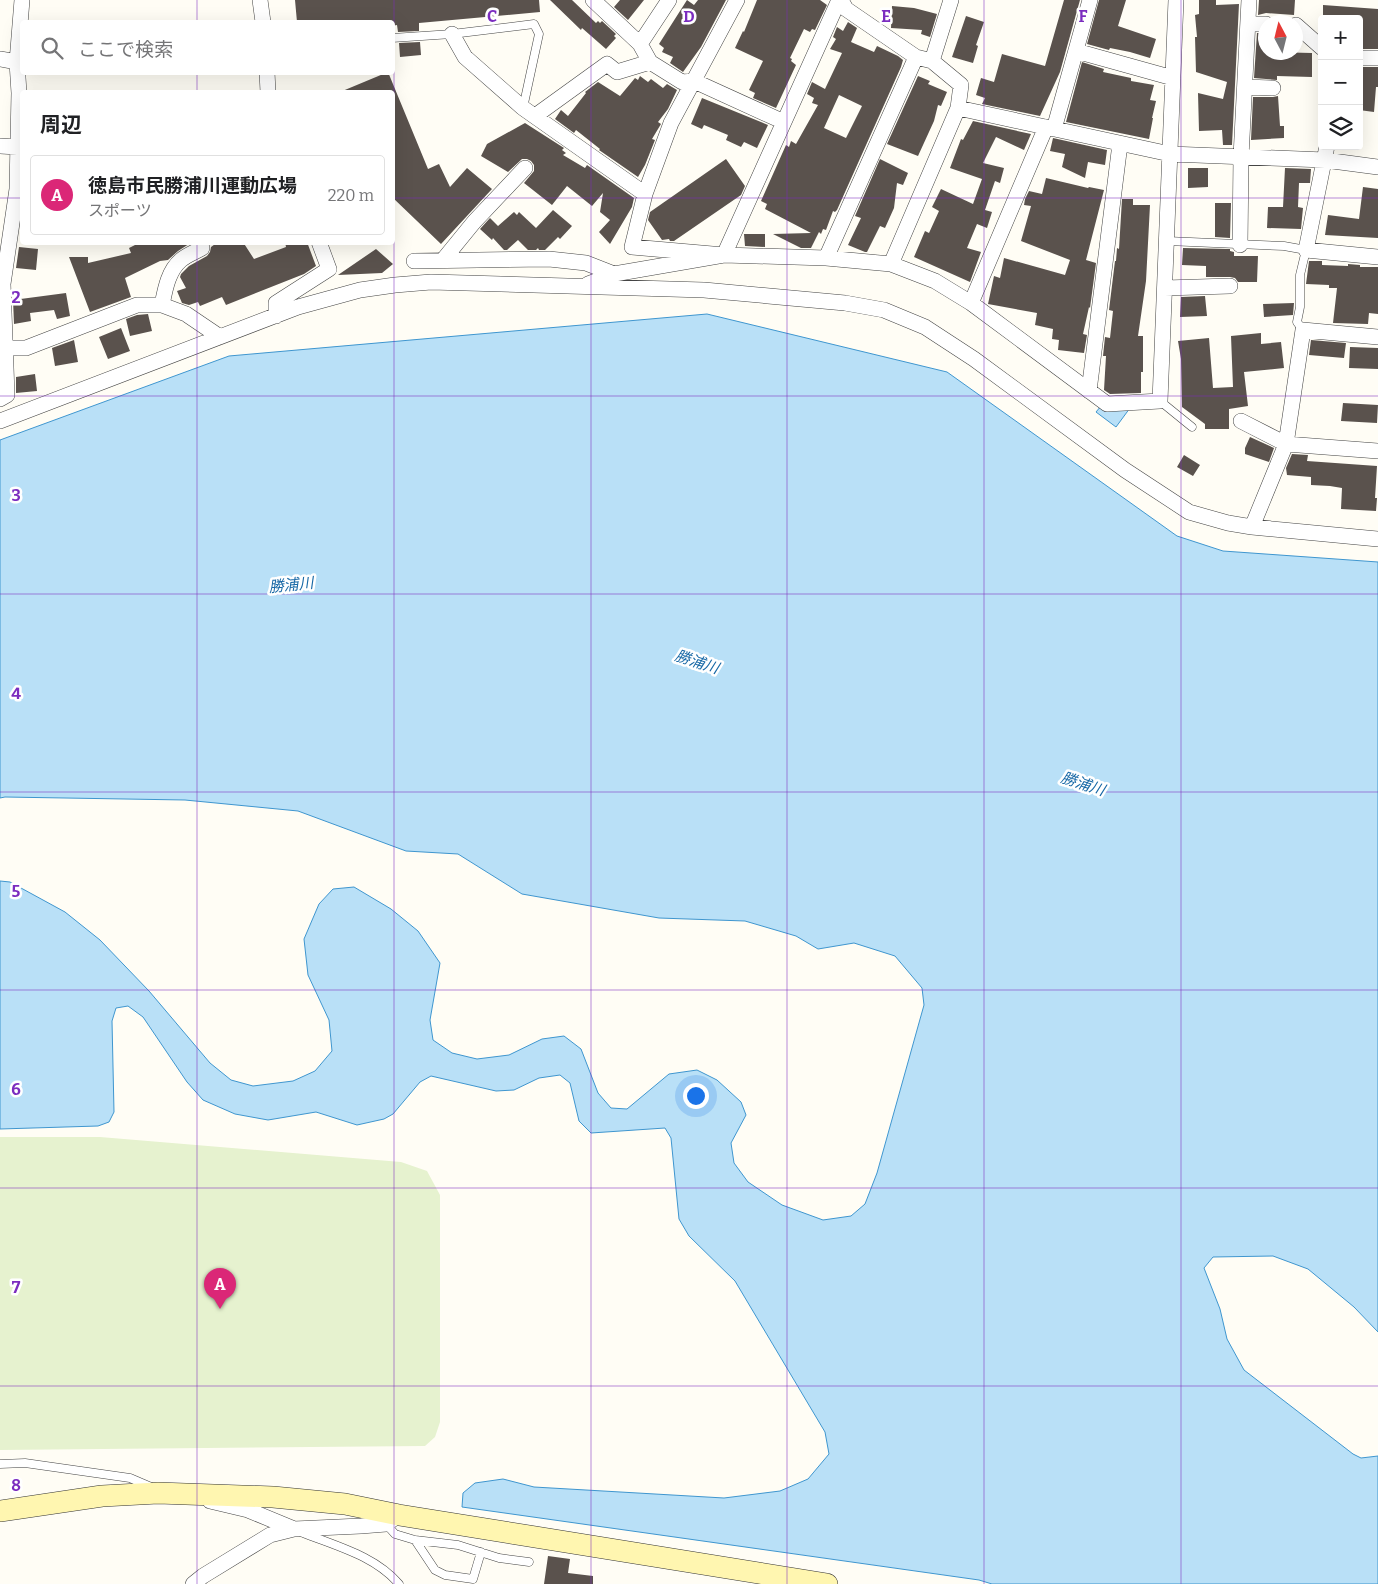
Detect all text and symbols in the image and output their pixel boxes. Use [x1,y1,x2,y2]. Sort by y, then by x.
text: C [487,7,497,26]
text: D [683,7,695,26]
text: E [881,7,891,26]
text: F [1079,7,1088,26]
north arrow [1258,15,1303,60]
map controls [1318,15,1363,150]
button: + [1318,15,1363,60]
search box [20,20,395,75]
icon: search [38,34,66,62]
text: ここで検索 [78,38,173,61]
button: − [1318,60,1363,105]
button: layers [1318,105,1363,150]
text: 周辺 [40,112,82,138]
text: 徳島市民勝浦川運動広場 [88,174,297,197]
text: A [51,186,63,205]
text: 220 m [328,186,374,205]
text: スポーツ [88,201,152,220]
text: 2 [11,288,21,307]
text: 3 [11,486,21,505]
water label: 勝浦川 [268,573,316,596]
water label: 勝浦川 [673,646,723,678]
text: 4 [11,684,21,703]
water label: 勝浦川 [1059,768,1109,800]
text: 5 [12,882,21,901]
text: 6 [11,1080,21,1099]
your location [683,1083,709,1109]
pin: A [204,1268,236,1309]
text: 7 [12,1278,21,1297]
text: 8 [11,1476,21,1495]

